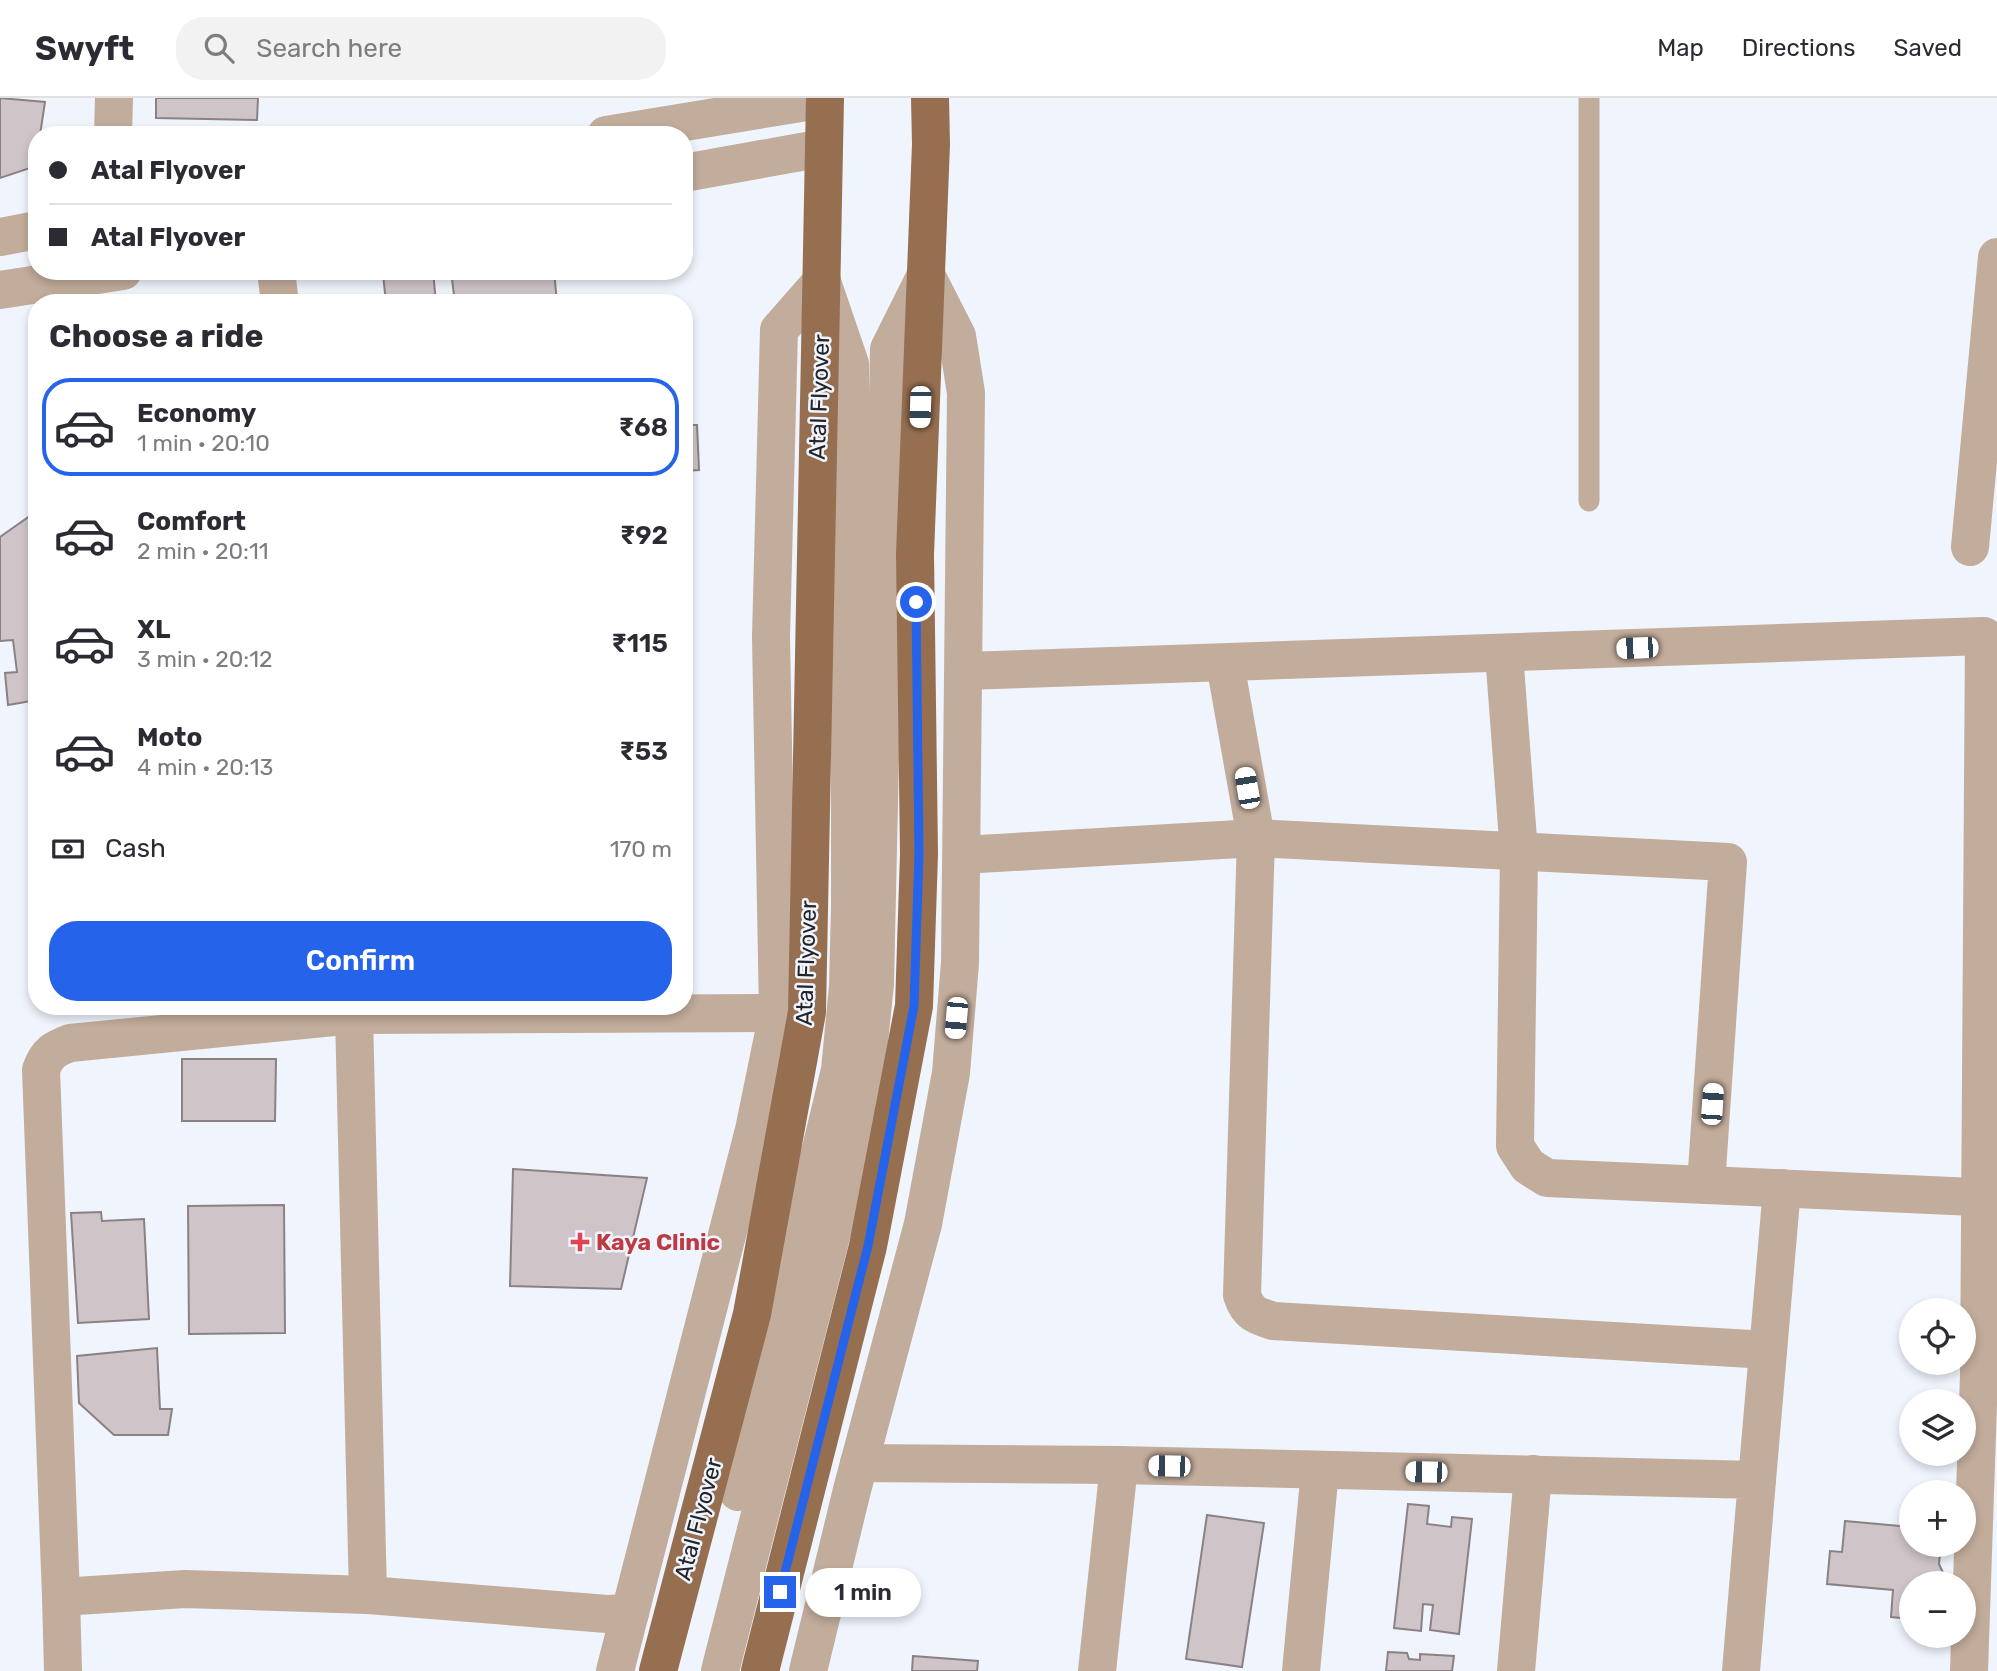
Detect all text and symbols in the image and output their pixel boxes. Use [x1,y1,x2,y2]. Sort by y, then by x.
search box [176,17,666,80]
text: Swyft [35,29,134,68]
icon: search [200,29,238,67]
text: Search here [256,33,402,64]
text: Map [1657,34,1704,62]
text: Directions [1742,34,1855,62]
text: Saved [1893,34,1962,62]
text: Atal Flyover [91,155,245,186]
text: Atal Flyover [91,222,245,253]
text: Choose a ride [49,317,263,355]
street label: Atal Flyover [803,333,835,460]
car [909,386,932,428]
icon: car [53,396,116,459]
text: Economy [137,398,256,429]
text: ₹68 [619,412,668,443]
text: 1 min · 20:10 [137,429,270,457]
icon: car [53,504,116,567]
text: Comfort [137,506,246,537]
text: ₹92 [620,520,668,551]
text: 2 min · 20:11 [137,537,269,565]
route start [900,586,932,618]
icon: car [53,612,116,675]
text: XL [137,614,170,645]
text: ₹115 [611,628,668,659]
car [1616,637,1659,659]
text: 3 min · 20:12 [137,645,273,673]
icon: car [53,720,116,783]
text: Moto [137,722,202,753]
text: ₹53 [619,736,668,767]
text: 4 min · 20:13 [137,753,273,781]
car [1234,765,1261,811]
icon: cash [49,830,87,868]
text: Cash [105,833,166,864]
text: 170 m [610,835,672,863]
street label: Atal Flyover [790,899,822,1026]
button: Confirm [49,921,672,1001]
car [944,996,969,1040]
car [1701,1082,1724,1126]
place label: Kaya Clinic [596,1228,720,1256]
marker: Kaya Clinic [570,1232,590,1252]
map controls [1899,1298,1976,1648]
button: locate [1899,1298,1976,1375]
button: layers [1899,1389,1976,1466]
street label: Atal Flyover [668,1454,728,1583]
car [1148,1455,1191,1477]
car [1405,1461,1448,1483]
button: + [1899,1480,1976,1557]
callout: 1 min [804,1568,920,1616]
button: − [1899,1571,1976,1648]
route end [764,1576,796,1608]
text: 1 min [834,1578,892,1606]

